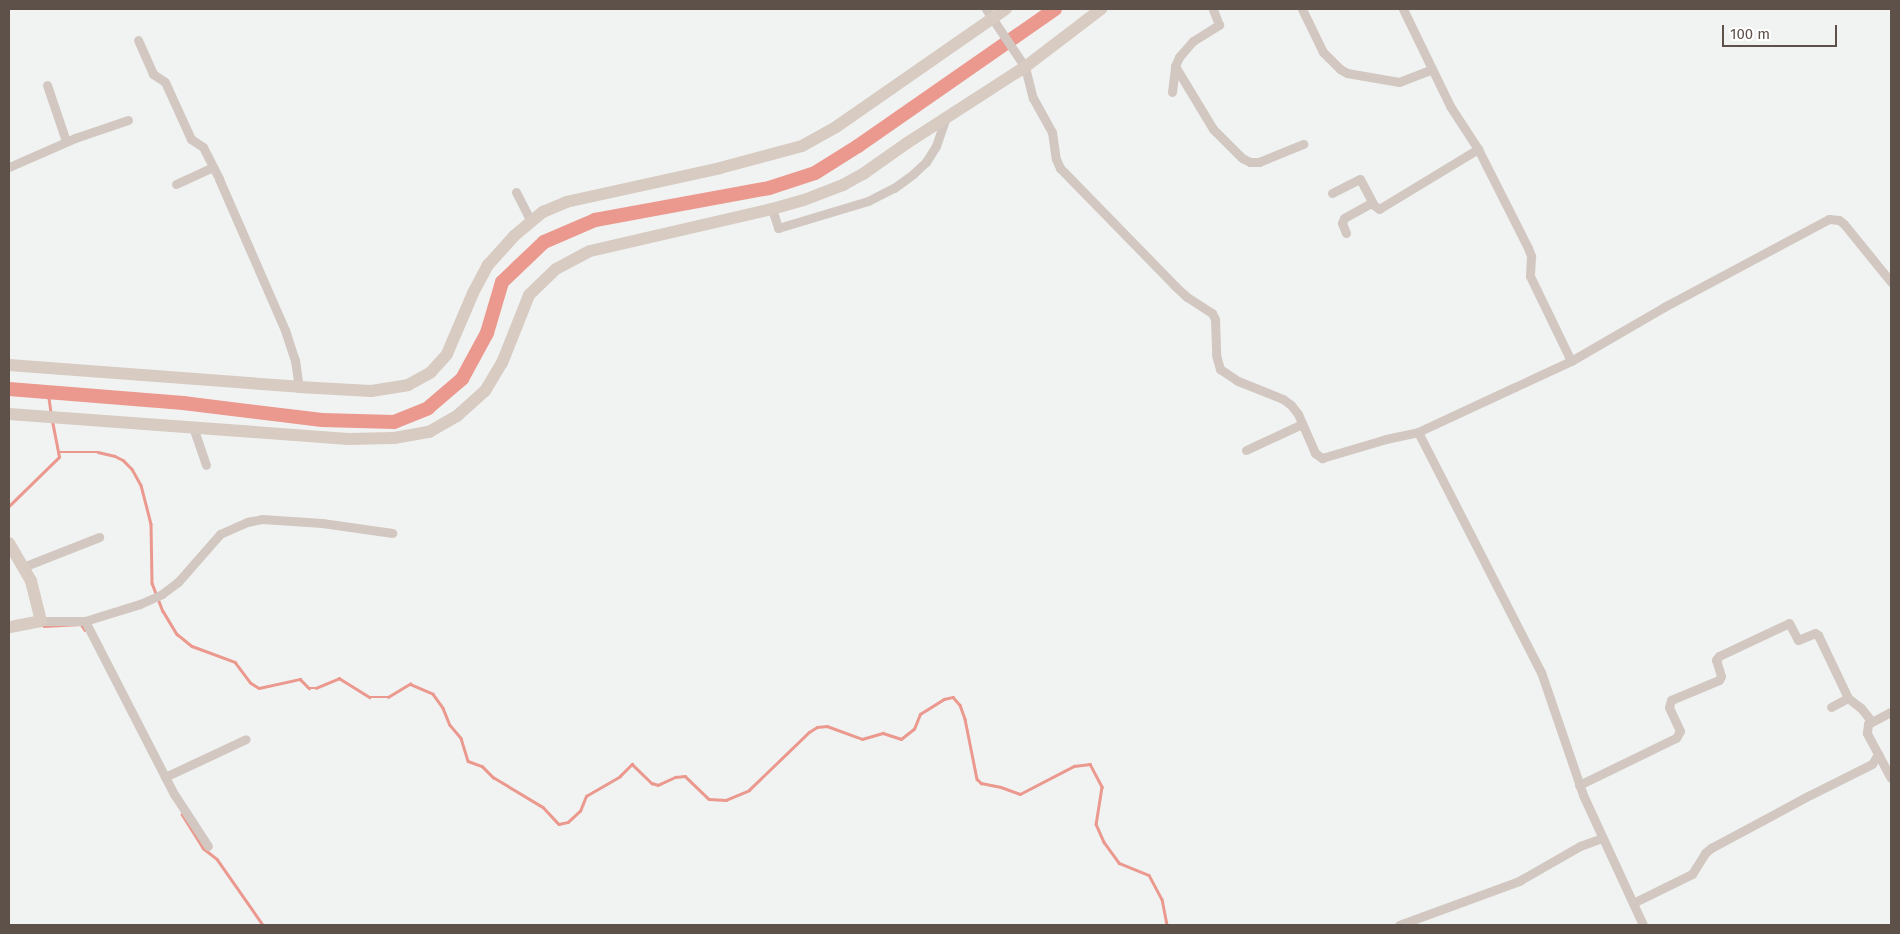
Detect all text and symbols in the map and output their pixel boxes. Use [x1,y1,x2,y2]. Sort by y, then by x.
scale bar [1725,15,1840,47]
text: 100 m [1730,25,1770,43]

